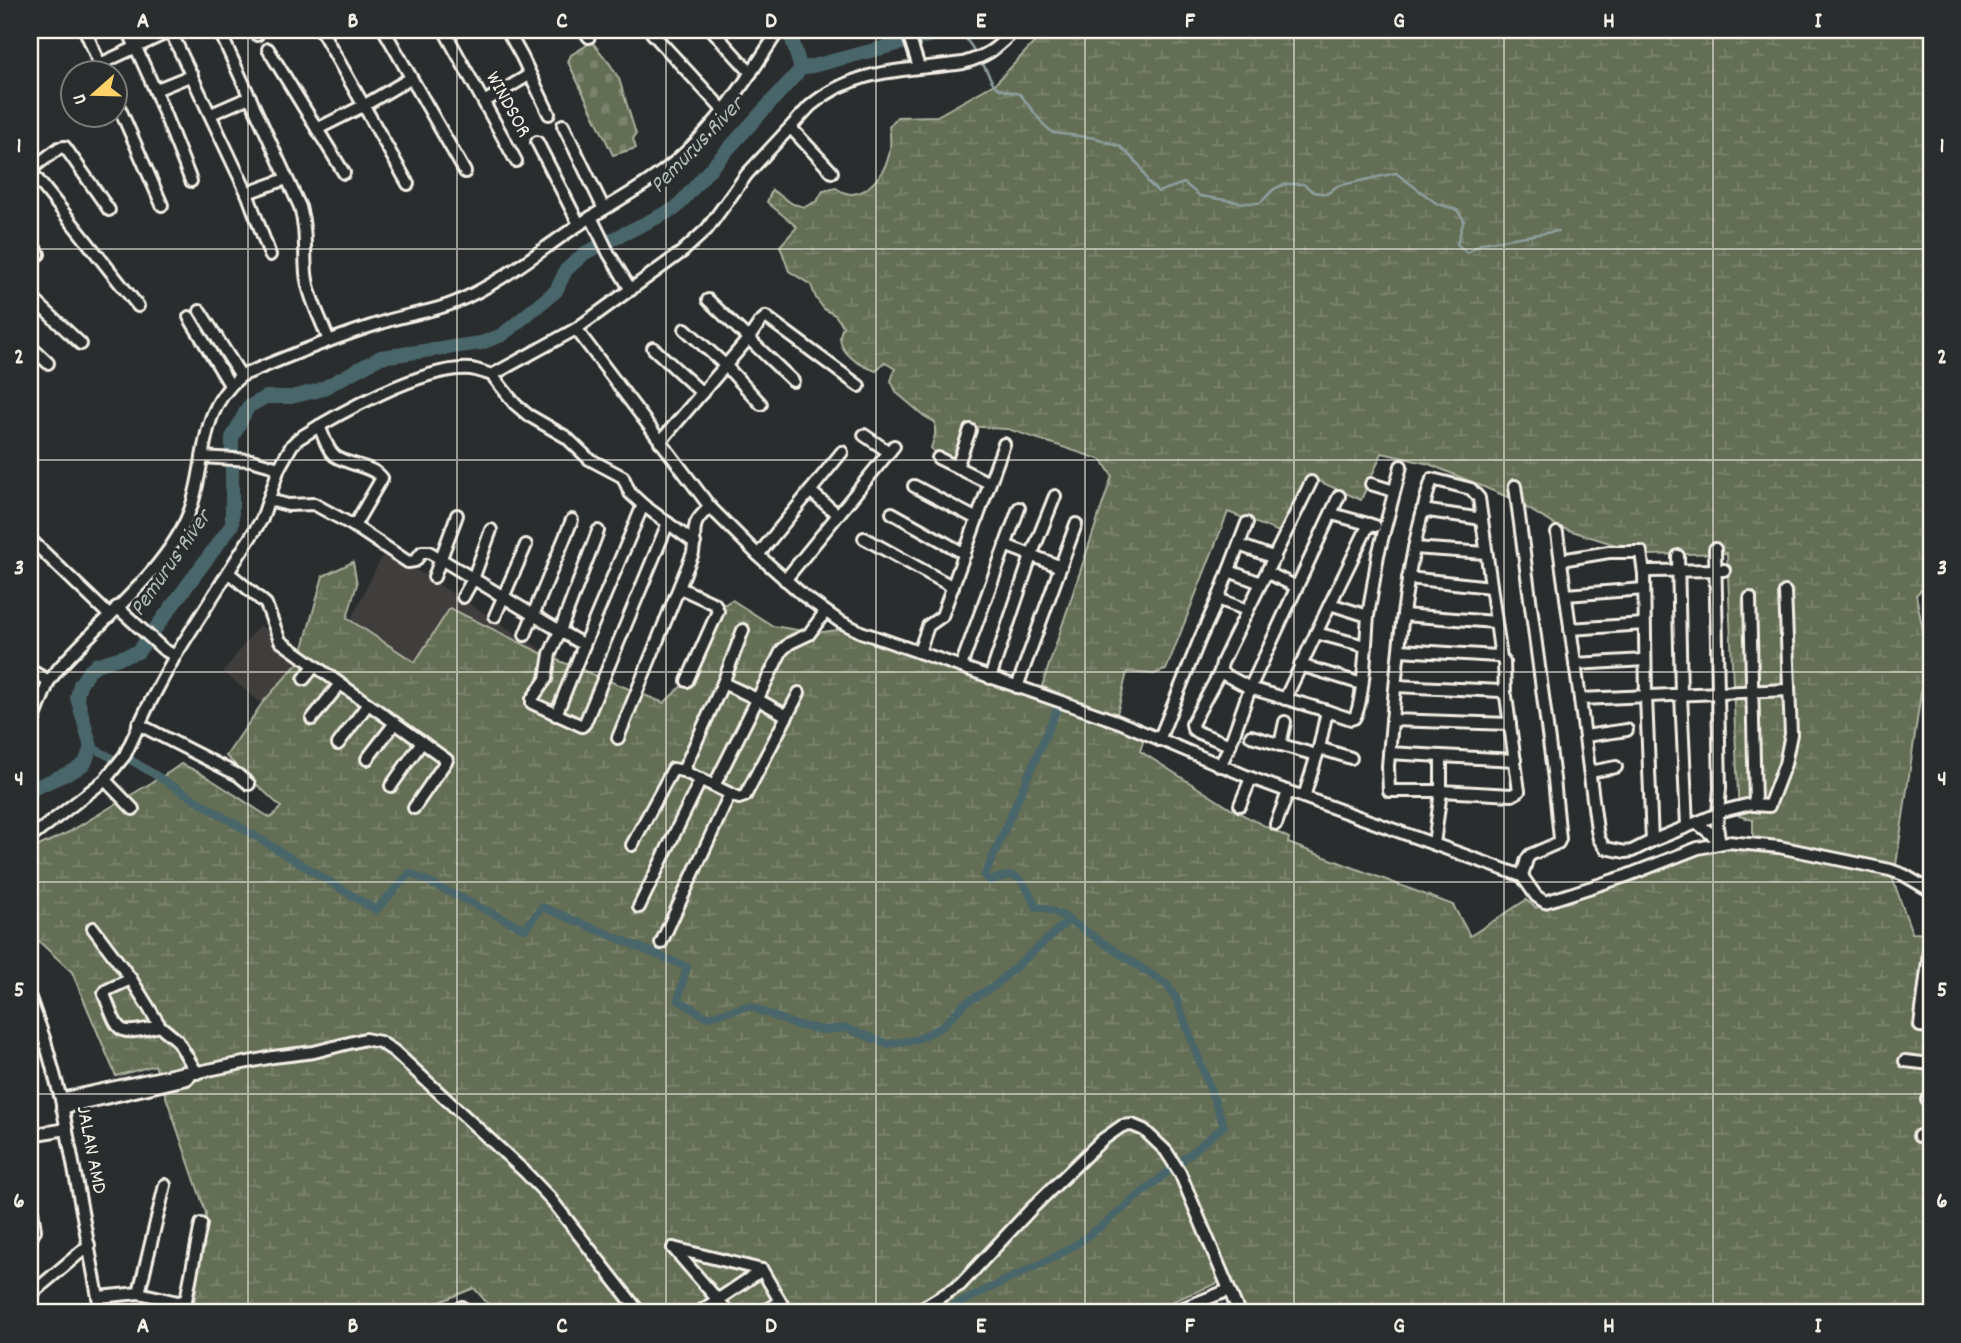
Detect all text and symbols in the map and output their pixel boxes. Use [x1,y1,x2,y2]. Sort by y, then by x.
text: A [137,6,149,39]
text: B [348,6,359,39]
text: C [556,6,568,39]
text: D [765,6,777,39]
text: E [976,6,987,39]
text: F [1185,6,1196,39]
text: G [1393,6,1405,39]
text: H [1603,6,1615,39]
text: I [1814,6,1822,39]
north arrow [60,60,130,130]
street label: WINDSOR [477,67,537,143]
water label: Pemurus River [643,88,754,202]
text: U [67,90,96,108]
text: 1 [16,131,22,164]
text: 1 [1939,131,1945,164]
text: 2 [14,342,24,375]
text: 2 [1937,342,1947,375]
water label: Pemurus River [123,502,222,624]
text: 3 [14,553,24,586]
text: 3 [1937,553,1947,586]
text: 4 [14,764,24,797]
text: 4 [1937,764,1947,797]
text: 5 [14,975,24,1008]
text: 5 [1937,975,1947,1008]
street label: JALAN AMD [67,1103,113,1197]
text: 6 [13,1186,25,1219]
text: 6 [1936,1186,1948,1219]
text: A [137,1311,149,1343]
text: B [348,1311,359,1343]
text: C [556,1311,568,1343]
text: D [765,1311,777,1343]
text: E [976,1311,987,1343]
text: F [1185,1311,1196,1343]
text: G [1393,1311,1405,1343]
text: H [1603,1311,1615,1343]
text: I [1814,1311,1822,1343]

